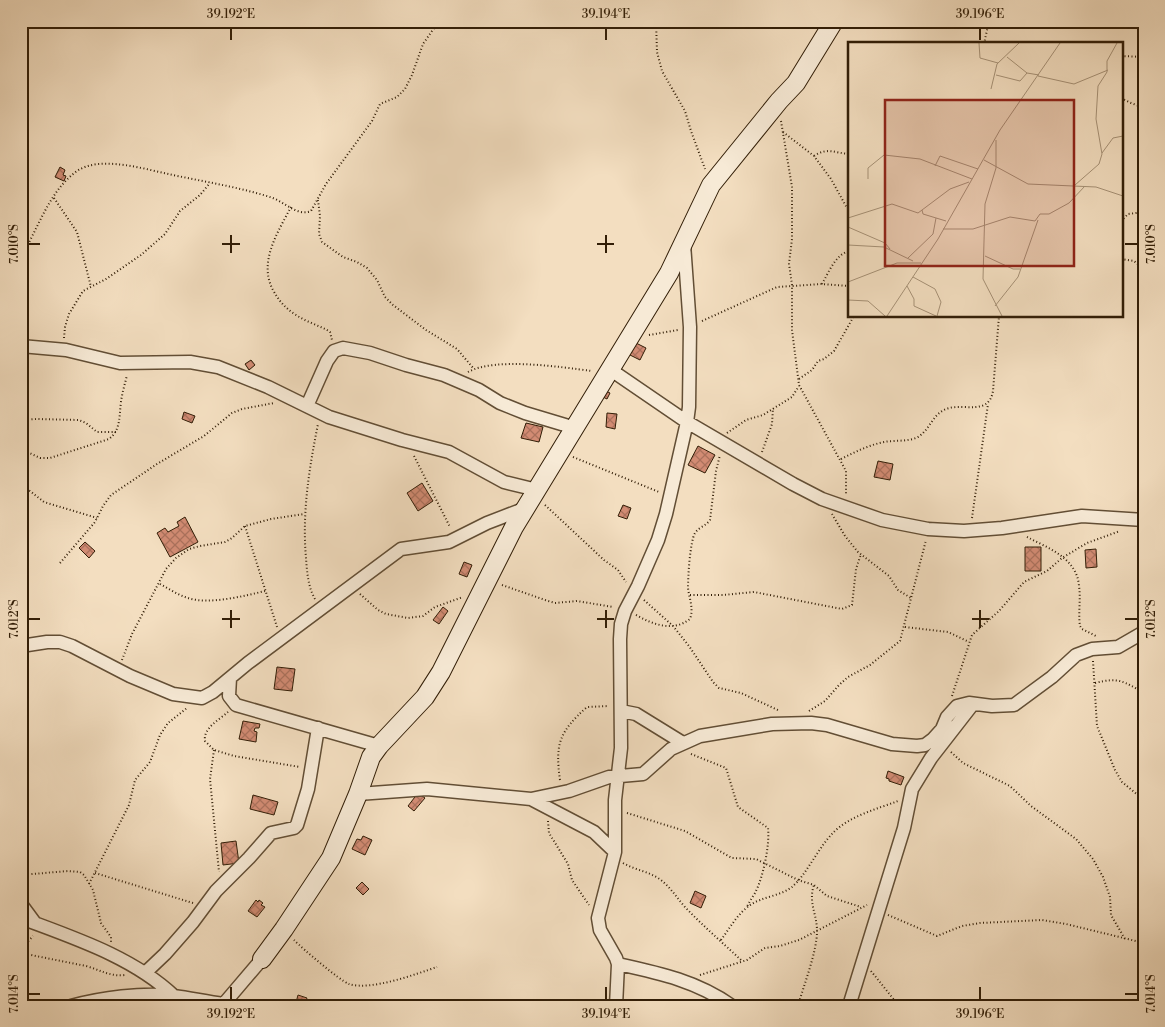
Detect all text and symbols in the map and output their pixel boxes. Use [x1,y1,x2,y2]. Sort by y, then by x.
text: 39.192°E [207,7,255,22]
text: 39.194°E [582,7,630,22]
text: 39.196°E [956,7,1004,22]
inset map [848,42,1122,318]
text: 7.010°S [7,224,22,264]
text: 7.010°S [1144,224,1159,264]
text: 7.012°S [7,599,22,639]
text: 7.012°S [1144,599,1159,639]
text: 7.014°S [7,974,22,1014]
text: 7.014°S [1144,974,1159,1014]
text: 39.192°E [207,1007,255,1022]
text: 39.194°E [582,1007,630,1022]
text: 39.196°E [956,1007,1004,1022]

